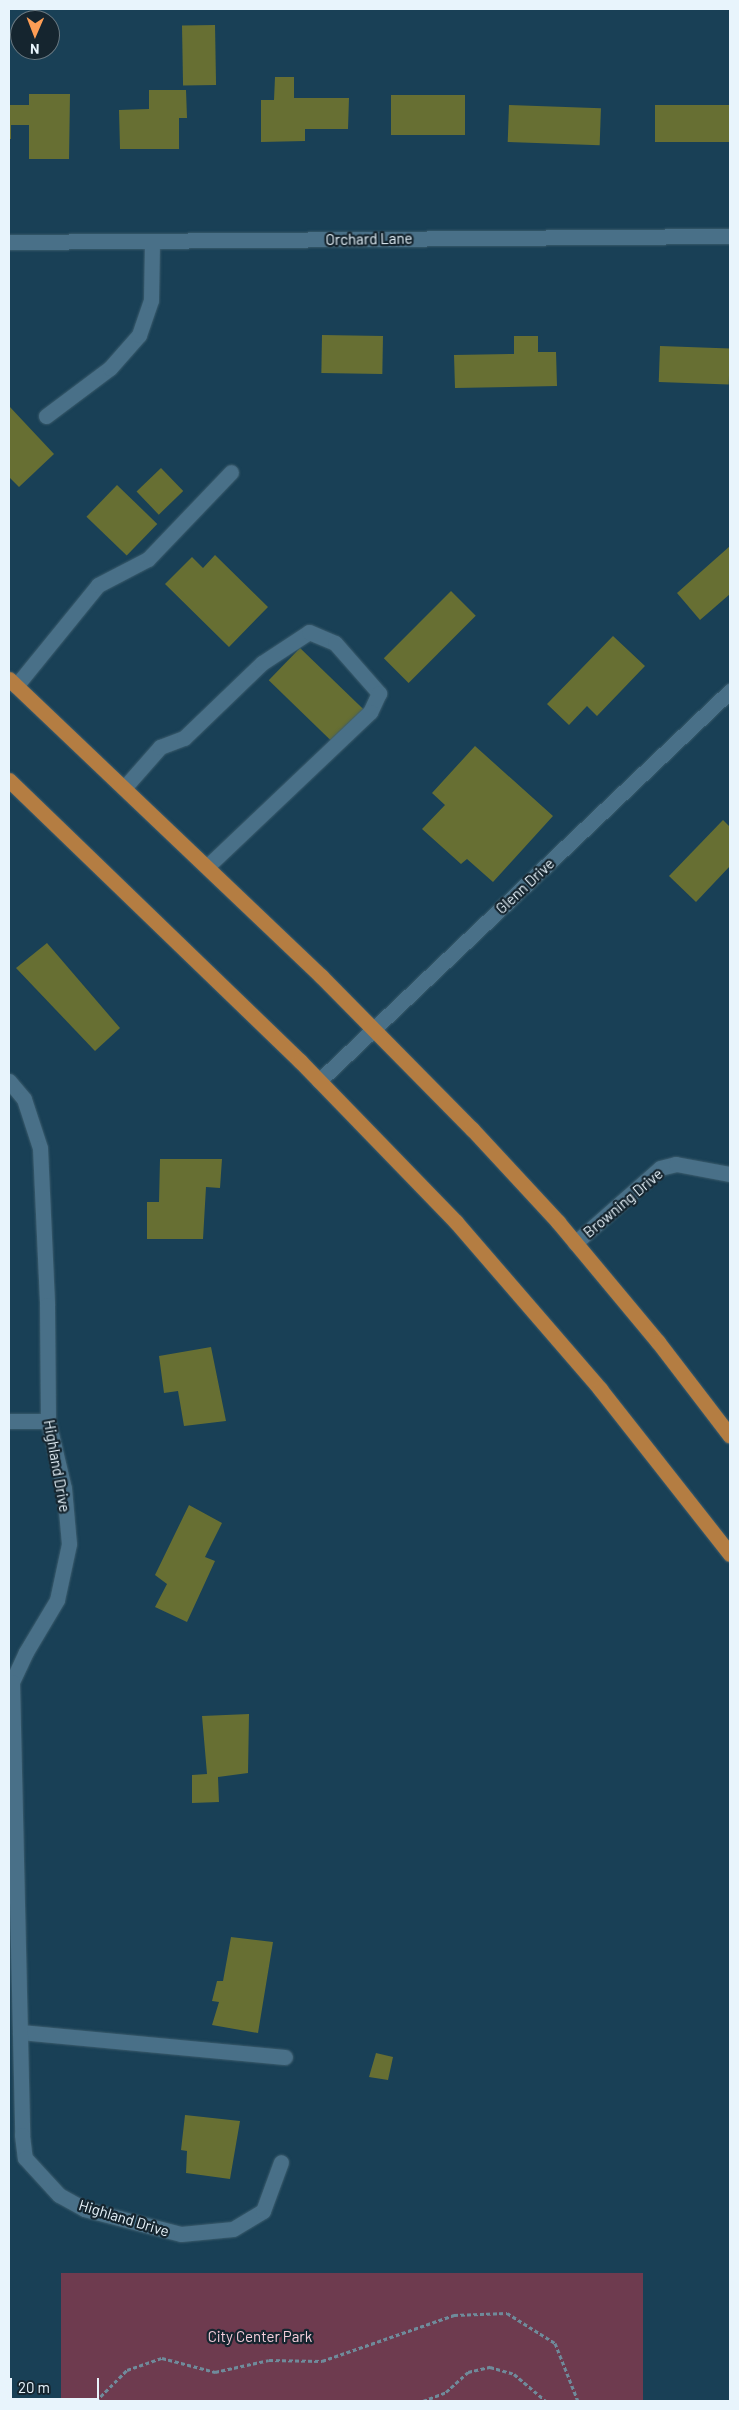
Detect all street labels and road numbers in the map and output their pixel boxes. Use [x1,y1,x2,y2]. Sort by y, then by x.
street label: Orchard Lane [325,229,413,249]
street label: Glenn Drive [492,854,558,918]
street label: Browning Drive [580,1165,666,1241]
street label: Highland Drive [40,1418,74,1514]
street label: Highland Drive [77,2196,171,2240]

